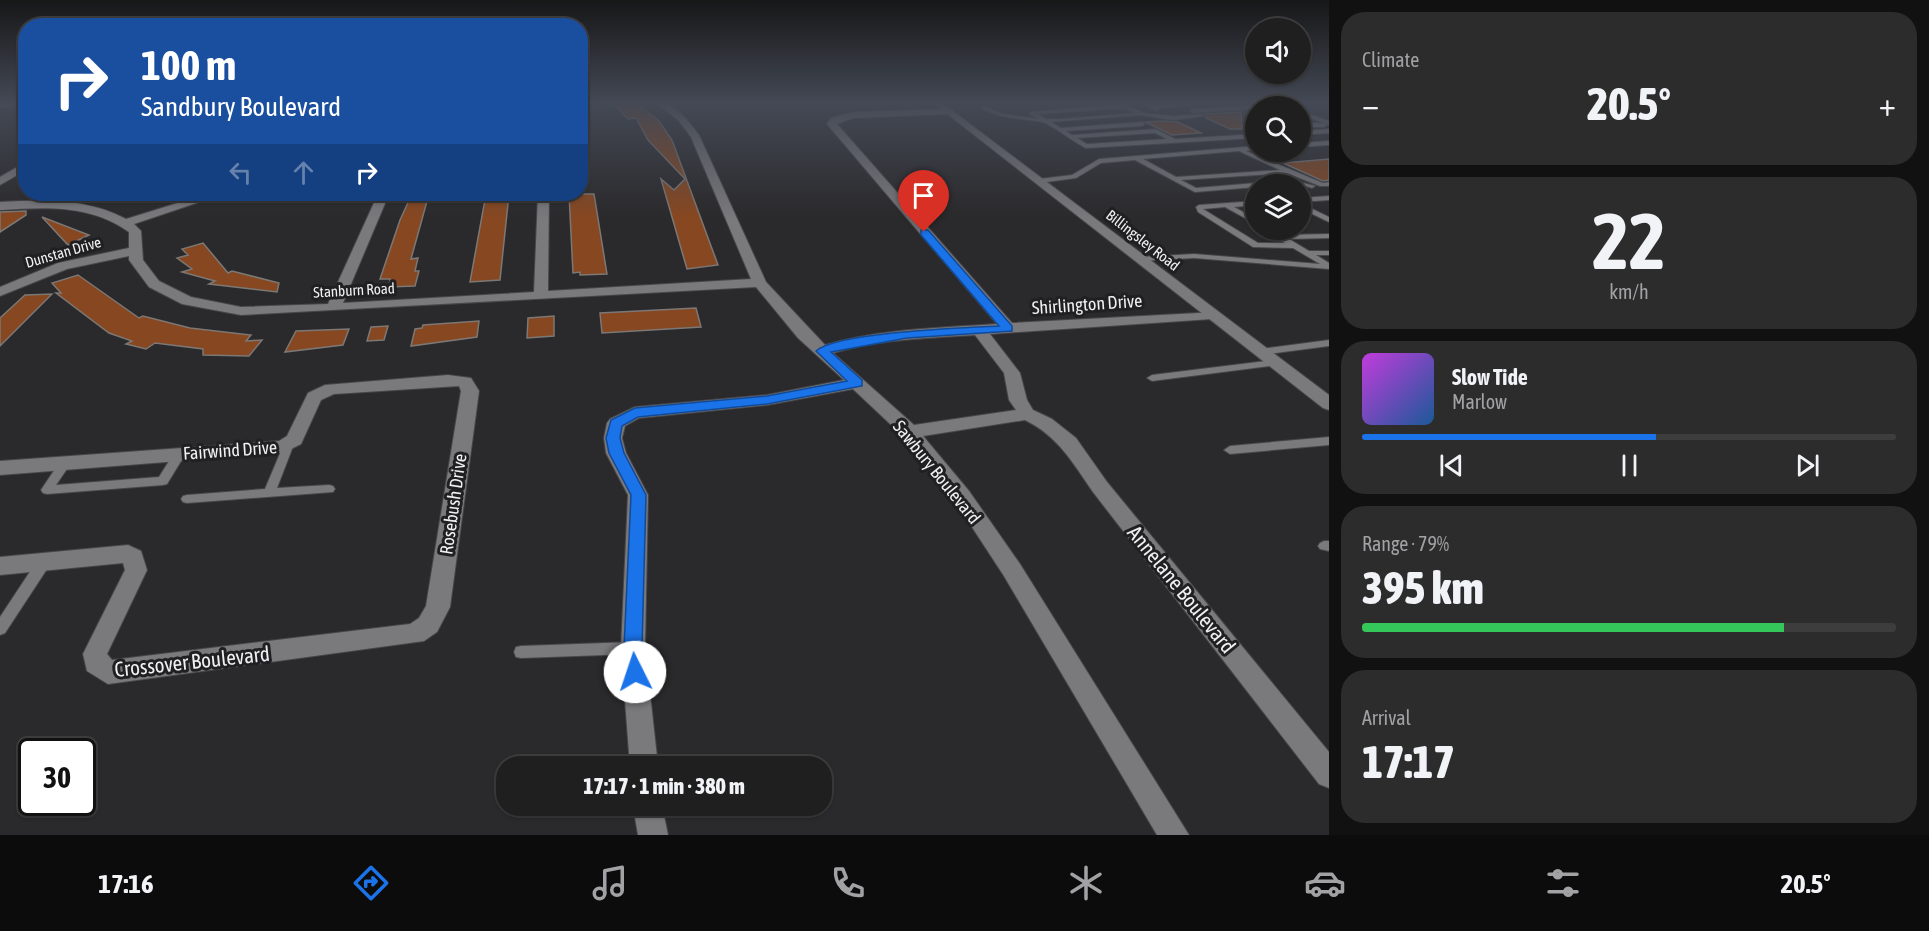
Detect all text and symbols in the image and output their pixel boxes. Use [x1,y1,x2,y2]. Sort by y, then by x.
map controls [1245,18,1311,240]
button: sound [1245,18,1311,84]
text: 100 m [141,41,236,89]
icon: right [42,42,120,120]
text: Climate [1362,48,1419,71]
text: 20.5° [1587,78,1671,130]
text: − [1362,85,1379,123]
text: + [1879,85,1896,123]
text: Sandbury Boulevard [141,91,341,122]
button: search [1245,96,1311,162]
icon: left [224,156,257,189]
icon: ahead [287,156,320,189]
icon: right [350,156,383,189]
pin [898,170,949,232]
button: layers [1245,174,1311,240]
icon: arrive [907,179,940,212]
text: 22 [1592,196,1666,286]
street label: Billingsley Road [1103,206,1183,274]
street label: Dunstan Drive [23,233,103,271]
street label: Stanburn Road [313,279,395,301]
text: km/h [1609,280,1649,303]
street label: Shirlington Drive [1031,290,1143,318]
text: Slow Tide [1452,364,1528,390]
text: Marlow [1452,390,1507,413]
street label: Sawbury Boulevard [889,416,985,528]
street label: Fairwind Drive [182,436,278,464]
icon: previous [1435,449,1468,482]
icon: pause [1613,449,1646,482]
icon: next [1791,449,1824,482]
street label: Rosebush Drive [436,452,470,556]
street label: Annelane Boulevard [1123,520,1241,658]
text: Range · 79% [1362,532,1449,555]
text: 395 km [1362,562,1484,614]
position arrow [603,640,667,704]
street label: Crossover Boulevard [113,641,271,681]
text: Arrival [1362,706,1411,729]
text: 17:17 [1362,736,1455,788]
speed limit sign: 30 [18,738,96,816]
text: 17:17 · 1 min · 380 m [583,773,745,799]
icon: directions [350,862,392,904]
icon: music [589,862,631,904]
icon: phone [827,862,869,904]
icon: climate [1065,862,1107,904]
icon: car [1304,862,1346,904]
icon: filters [1542,862,1584,904]
text: 17:16 [98,868,154,899]
text: 20.5° [1780,868,1831,899]

